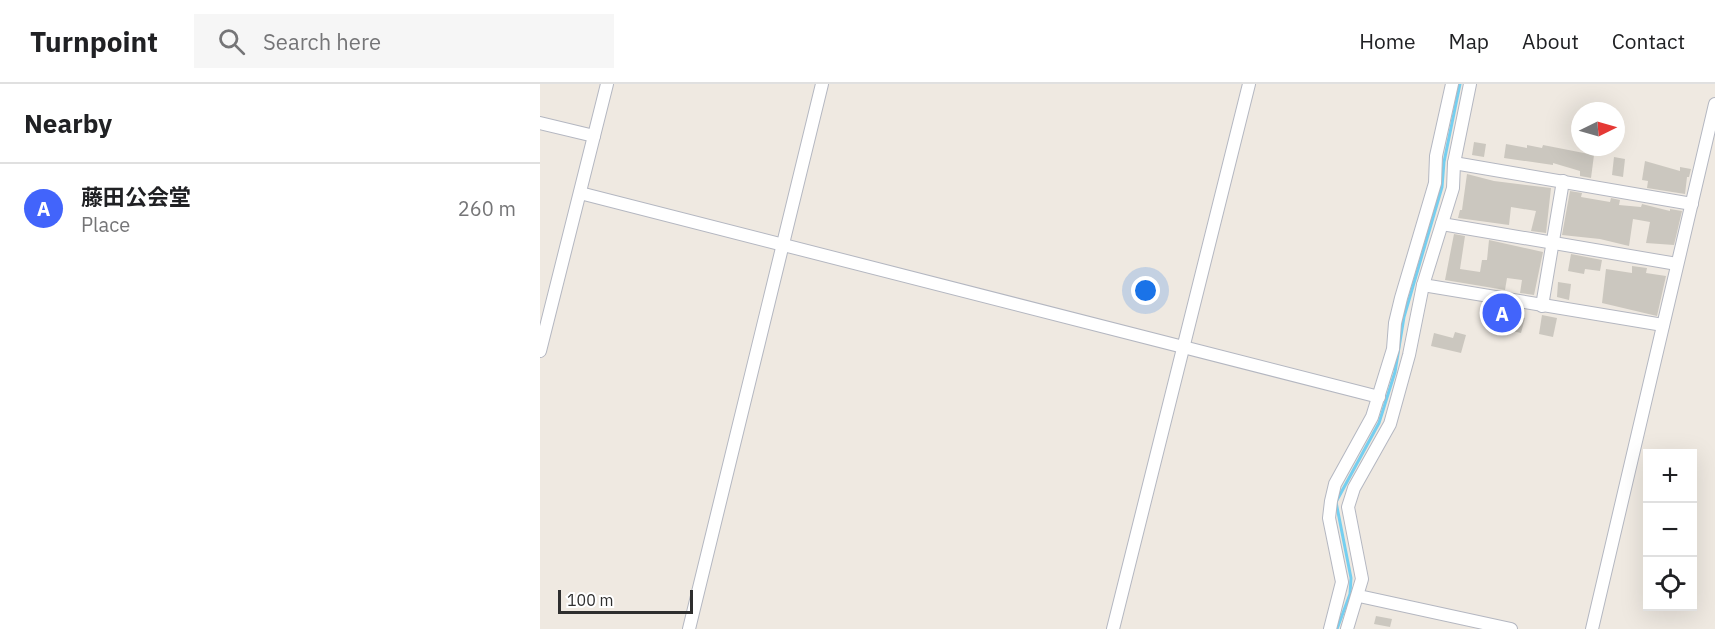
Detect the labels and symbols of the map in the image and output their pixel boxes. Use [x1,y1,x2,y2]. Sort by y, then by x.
north arrow [1571,102,1625,156]
your location [1131,276,1160,305]
pin: A [1482,290,1522,336]
scale bar [558,587,693,614]

